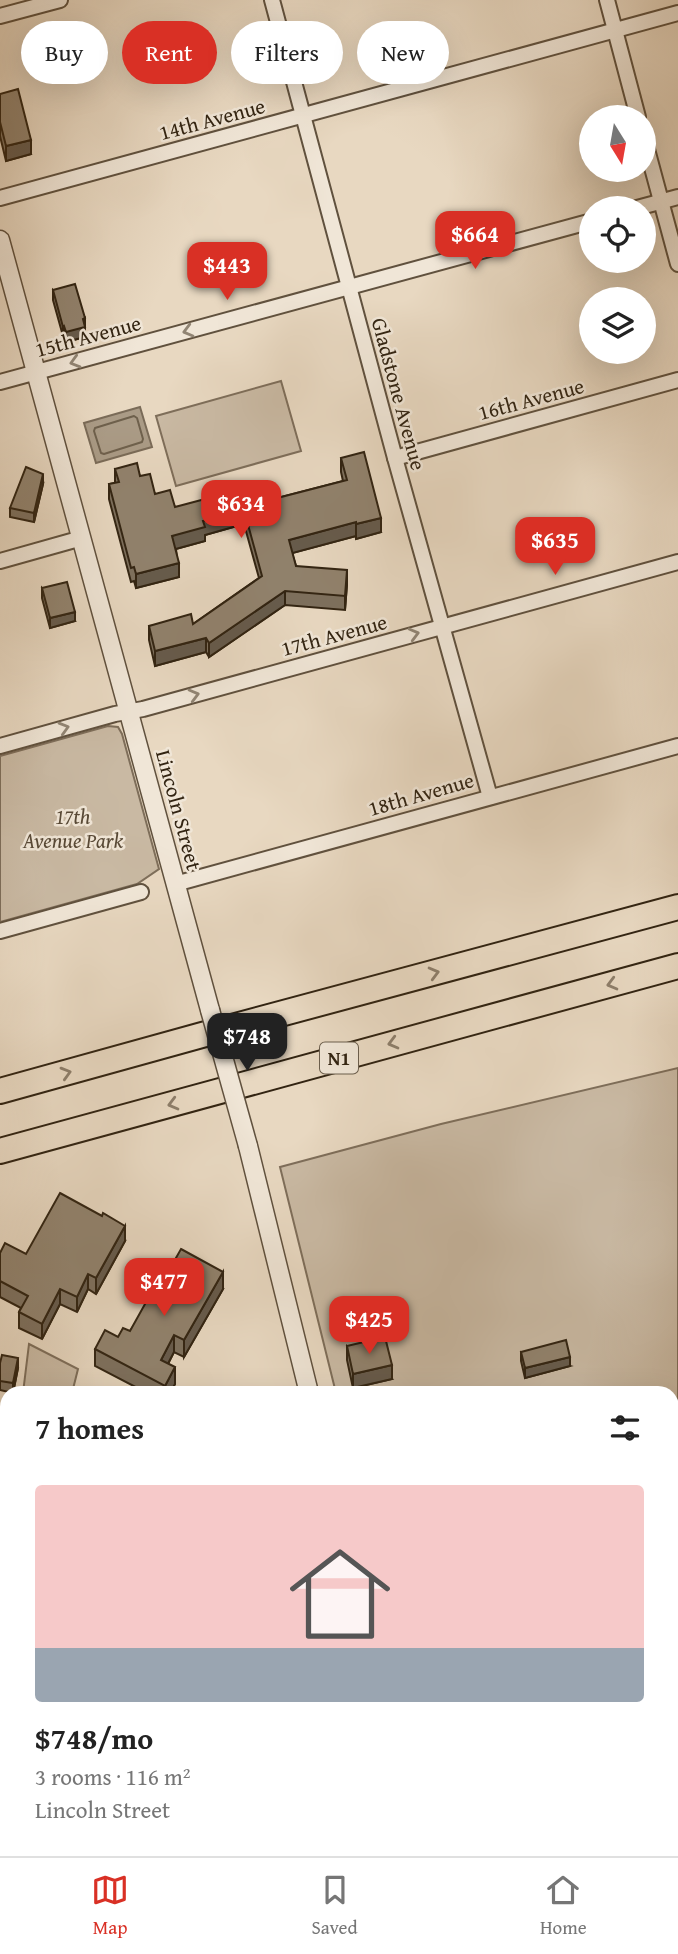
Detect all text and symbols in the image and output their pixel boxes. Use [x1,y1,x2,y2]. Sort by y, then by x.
chip: Buy [21,21,108,84]
chip: Rent [122,21,217,84]
chip: Filters [231,21,343,84]
chip: New [357,21,449,84]
street label: 14th Avenue [156,90,269,148]
north arrow [579,105,656,182]
map controls [579,105,656,364]
button: locate [579,196,656,273]
pin: $664 [434,212,516,271]
text: $664 [451,217,499,250]
pin: $443 [186,243,268,302]
text: $443 [203,248,251,281]
button: layers [579,287,656,364]
street label: 15th Avenue [32,307,145,365]
street label: Gladstone Avenue [364,314,434,474]
one-way arrow [182,322,194,337]
one-way arrow [69,353,81,368]
street label: 16th Avenue [475,370,588,428]
pin: $634 [200,480,282,540]
text: $634 [217,486,265,519]
pin: $635 [514,518,596,577]
text: $635 [531,523,579,556]
street label: 17th Avenue [278,606,391,664]
one-way arrow [407,628,419,643]
one-way arrow [188,689,200,703]
one-way arrow [58,722,70,736]
street label: Lincoln Street [148,746,210,874]
street label: 18th Avenue [365,764,478,824]
park label: 17th Avenue Park [22,801,123,856]
one-way arrow [428,967,440,981]
one-way arrow [606,976,618,990]
pin: $748 [206,1014,288,1073]
text: $748 [223,1019,271,1052]
one-way arrow [387,1035,399,1050]
road number: N1 [320,1042,358,1074]
one-way arrow [60,1067,72,1081]
one-way arrow [167,1095,179,1110]
pin: $477 [123,1258,205,1318]
text: $477 [140,1264,188,1297]
pin: $425 [328,1296,410,1356]
text: $425 [345,1302,393,1335]
text: 7 homes [35,1406,144,1450]
icon: filters [606,1409,644,1447]
icon: home [277,1531,403,1657]
text: $748/mo [35,1716,153,1760]
text: 3 rooms · 116 m² [35,1760,190,1793]
text: Lincoln Street [35,1793,170,1826]
tab: Map [91,1871,129,1941]
tab: Saved [312,1871,358,1941]
tab: Home [540,1871,587,1941]

